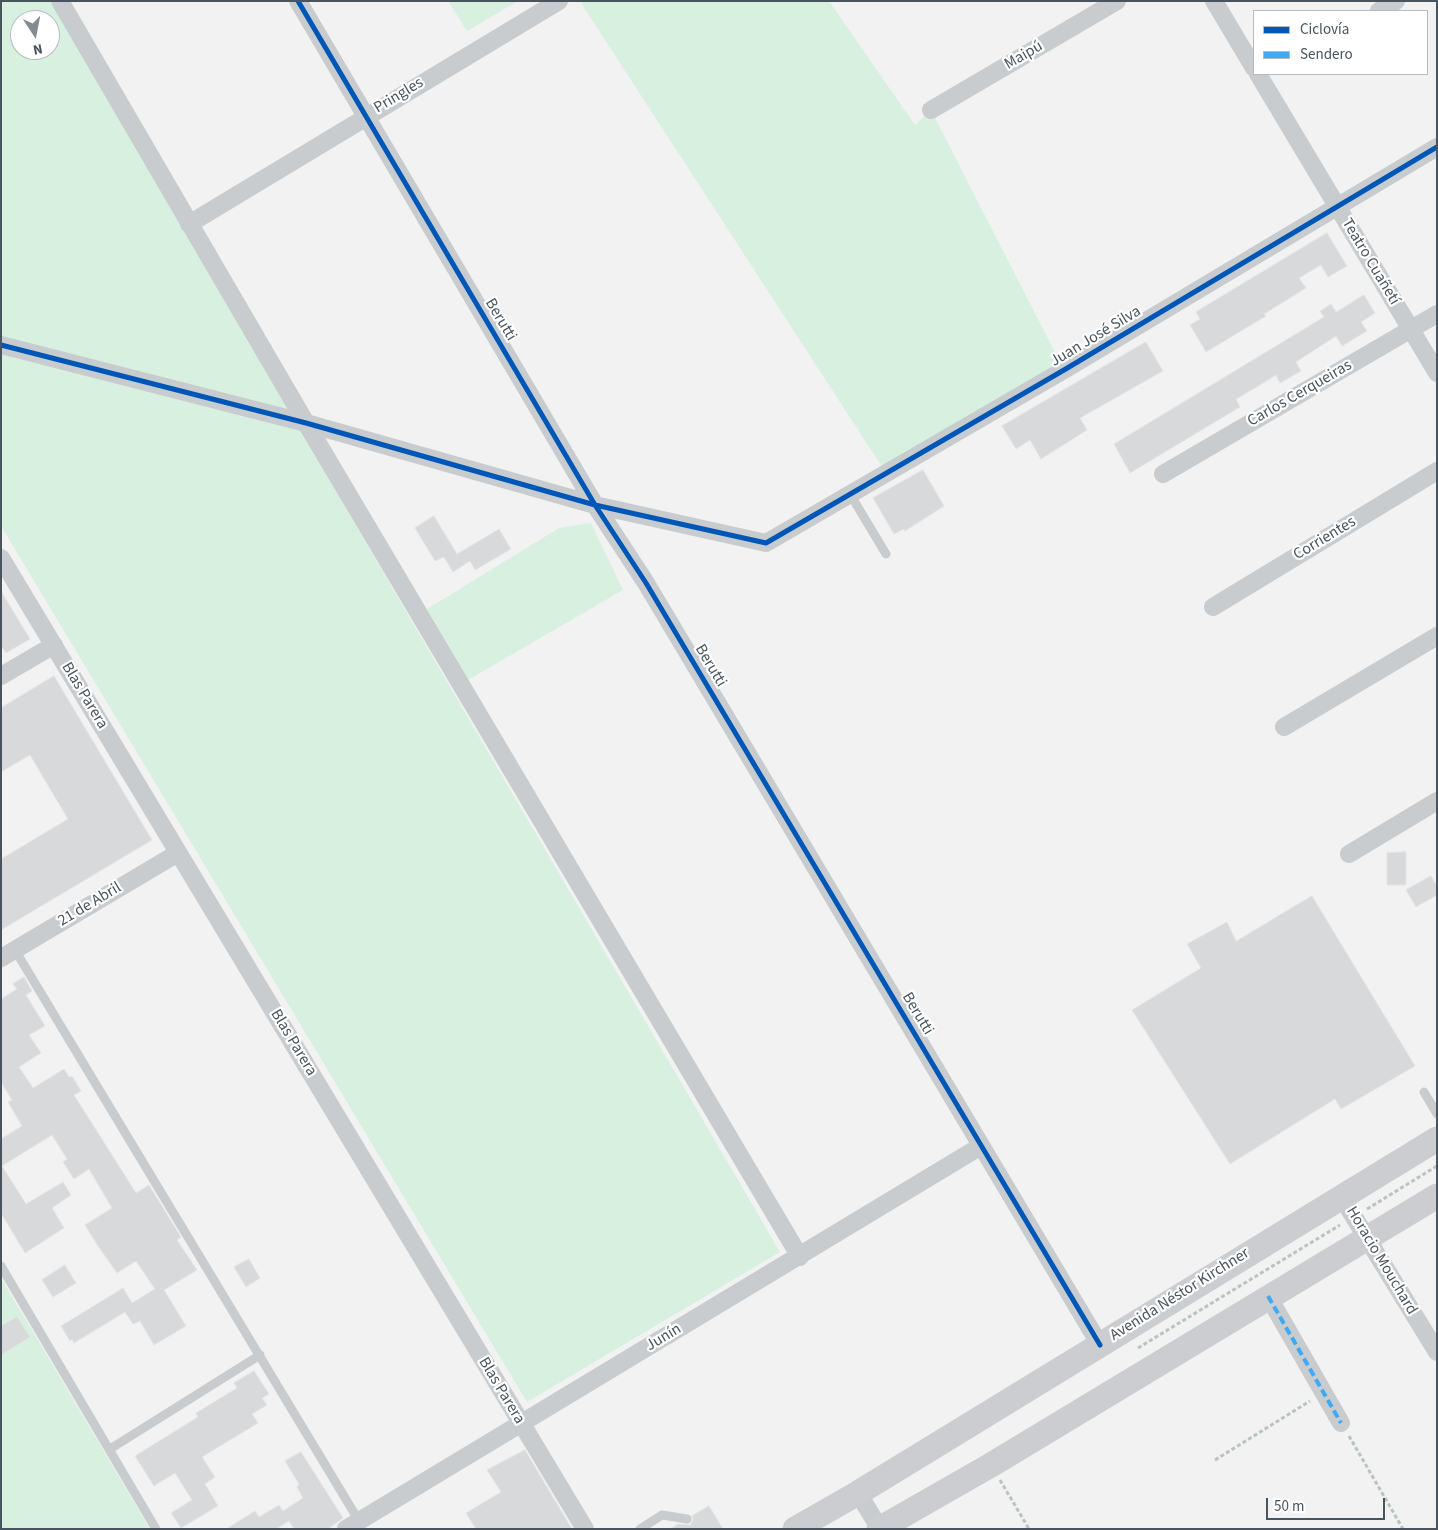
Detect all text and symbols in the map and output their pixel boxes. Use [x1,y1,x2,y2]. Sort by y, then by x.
north arrow [10,10,60,60]
legend [1253,10,1428,75]
text: Ciclovía [1300,19,1349,40]
street label: Maipú [1001,37,1047,75]
text: N [31,38,44,59]
text: Sendero [1300,44,1353,65]
street label: Pringles [371,74,427,118]
street label: Teatro Cuañetí [1337,215,1403,309]
street label: Berutti [480,295,520,345]
street label: Juan José Silva [1047,302,1145,372]
street label: Carlos Cerqueiras [1244,356,1356,432]
street label: Corrientes [1290,513,1360,565]
street label: Berutti [690,641,730,691]
street label: Blas Parera [57,659,111,733]
street label: 21 de Abril [55,879,125,931]
street label: Berutti [897,989,937,1039]
street label: Blas Parera [266,1006,320,1080]
street label: Horacio Mouchard [1341,1203,1421,1319]
street label: Avenida Néstor Kirchner [1107,1244,1253,1346]
street label: Junín [643,1320,685,1356]
street label: Blas Parera [474,1354,528,1428]
scale bar [1268,1488,1387,1520]
text: 50 m [1274,1496,1304,1517]

